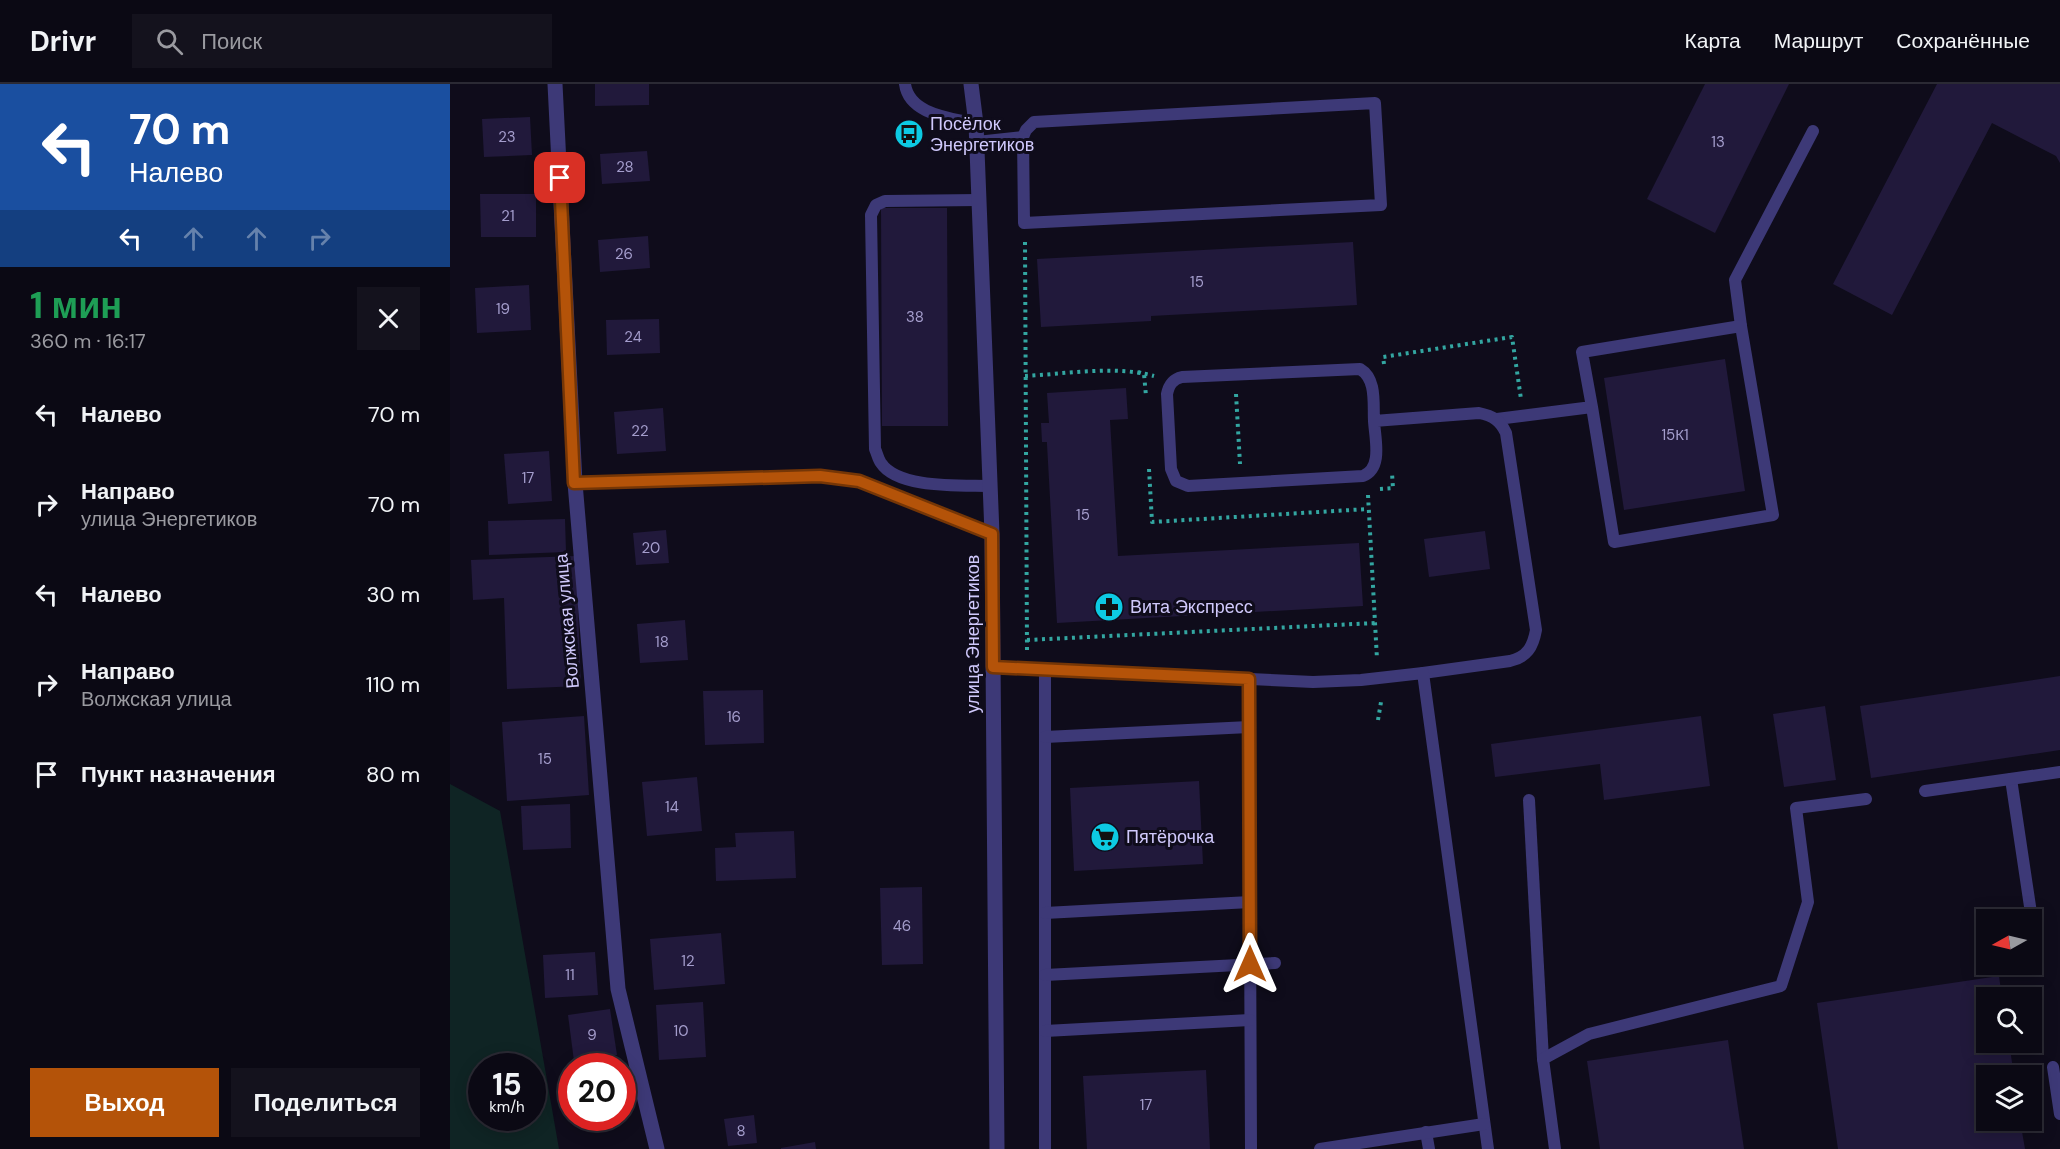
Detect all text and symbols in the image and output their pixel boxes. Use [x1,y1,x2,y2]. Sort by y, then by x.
search box [132,14,552,68]
text: Drivr [30,23,96,60]
icon: search [153,25,186,58]
text: Поиск [201,27,262,56]
text: Карта [1685,27,1741,55]
text: Маршрут [1774,27,1863,55]
text: Сохранённые [1896,27,2030,55]
text: 70 m [129,102,230,157]
icon: left [30,108,108,186]
place label: Посёлок Энергетиков [930,112,1034,157]
bus stop icon: Посёлок Энергетиков [893,118,925,150]
house number: 23 [498,127,516,147]
house number: 13 [1711,132,1725,152]
pin [534,152,585,203]
text: Налево [129,155,223,190]
house number: 28 [616,157,634,177]
icon: arrive [543,161,576,194]
house number: 21 [501,206,515,226]
icon: left [114,222,147,255]
icon: ahead [177,222,210,255]
icon: ahead [240,222,273,255]
icon: right [303,222,336,255]
house number: 26 [615,244,633,264]
house number: 15 [1190,272,1204,292]
text: 1 мин [30,282,122,329]
button: close [357,287,420,350]
house number: 19 [496,299,510,319]
house number: 38 [906,307,924,327]
house number: 24 [624,327,642,347]
text: 360 m · 16:17 [30,328,146,354]
icon: left [30,398,63,431]
text: Налево [81,400,162,429]
text: 70 m [368,400,420,429]
house number: 22 [631,421,649,441]
house number: 15К1 [1661,425,1689,445]
house number: 17 [522,468,534,488]
text: Направо [81,477,175,506]
icon: right [30,488,63,521]
text: 70 m [368,490,420,519]
house number: 15 [1076,505,1090,525]
text: улица Энергетиков [81,506,257,532]
house number: 20 [642,538,660,558]
street label: Волжская улица [549,551,585,690]
street label: улица Энергетиков [961,555,985,713]
icon: left [30,578,63,611]
text: Налево [81,580,162,609]
text: 30 m [366,580,420,609]
pharmacy icon: Вита Экспресс [1093,591,1125,623]
place label: Вита Экспресс [1130,595,1253,619]
house number: 18 [655,632,669,652]
text: Направо [81,657,175,686]
icon: right [30,668,63,701]
text: 110 m [366,670,420,699]
text: Волжская улица [81,686,232,712]
house number: 16 [727,707,741,727]
house number: 15 [538,749,552,769]
icon: arrive [30,758,63,791]
text: Пункт назначения [81,760,276,789]
text: 80 m [366,760,420,789]
house number: 14 [665,797,679,817]
supermarket icon: Пятёрочка [1089,821,1121,853]
place label: Пятёрочка [1126,825,1215,849]
north arrow [1976,909,2042,975]
map controls [1976,909,2042,1131]
house number: 46 [893,916,911,936]
position arrow [1218,932,1282,996]
house number: 12 [681,951,695,971]
house number: 11 [565,965,575,985]
button: search [1976,987,2042,1053]
house number: 10 [674,1021,688,1041]
house number: 9 [587,1025,597,1045]
speed limit sign: 20 [558,1053,636,1131]
text: 15 [492,1065,522,1104]
button: layers [1976,1065,2042,1131]
button: Выход [30,1068,219,1137]
button: Поделиться [231,1068,420,1137]
house number: 17 [1140,1095,1152,1115]
text: km/h [489,1097,525,1117]
house number: 8 [736,1121,746,1141]

